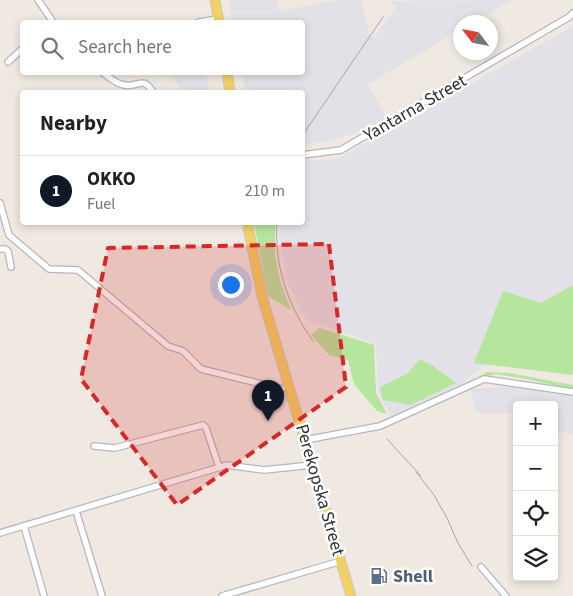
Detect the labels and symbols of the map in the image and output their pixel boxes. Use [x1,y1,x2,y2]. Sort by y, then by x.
north arrow [453,15,498,60]
street label: Yantarna Street [358,68,471,148]
your location [218,272,244,298]
pin: 1 [252,380,284,421]
street label: Perekopska Street [289,421,351,559]
place label: Shell [393,564,433,589]
fuel station icon: Shell [369,566,389,586]

